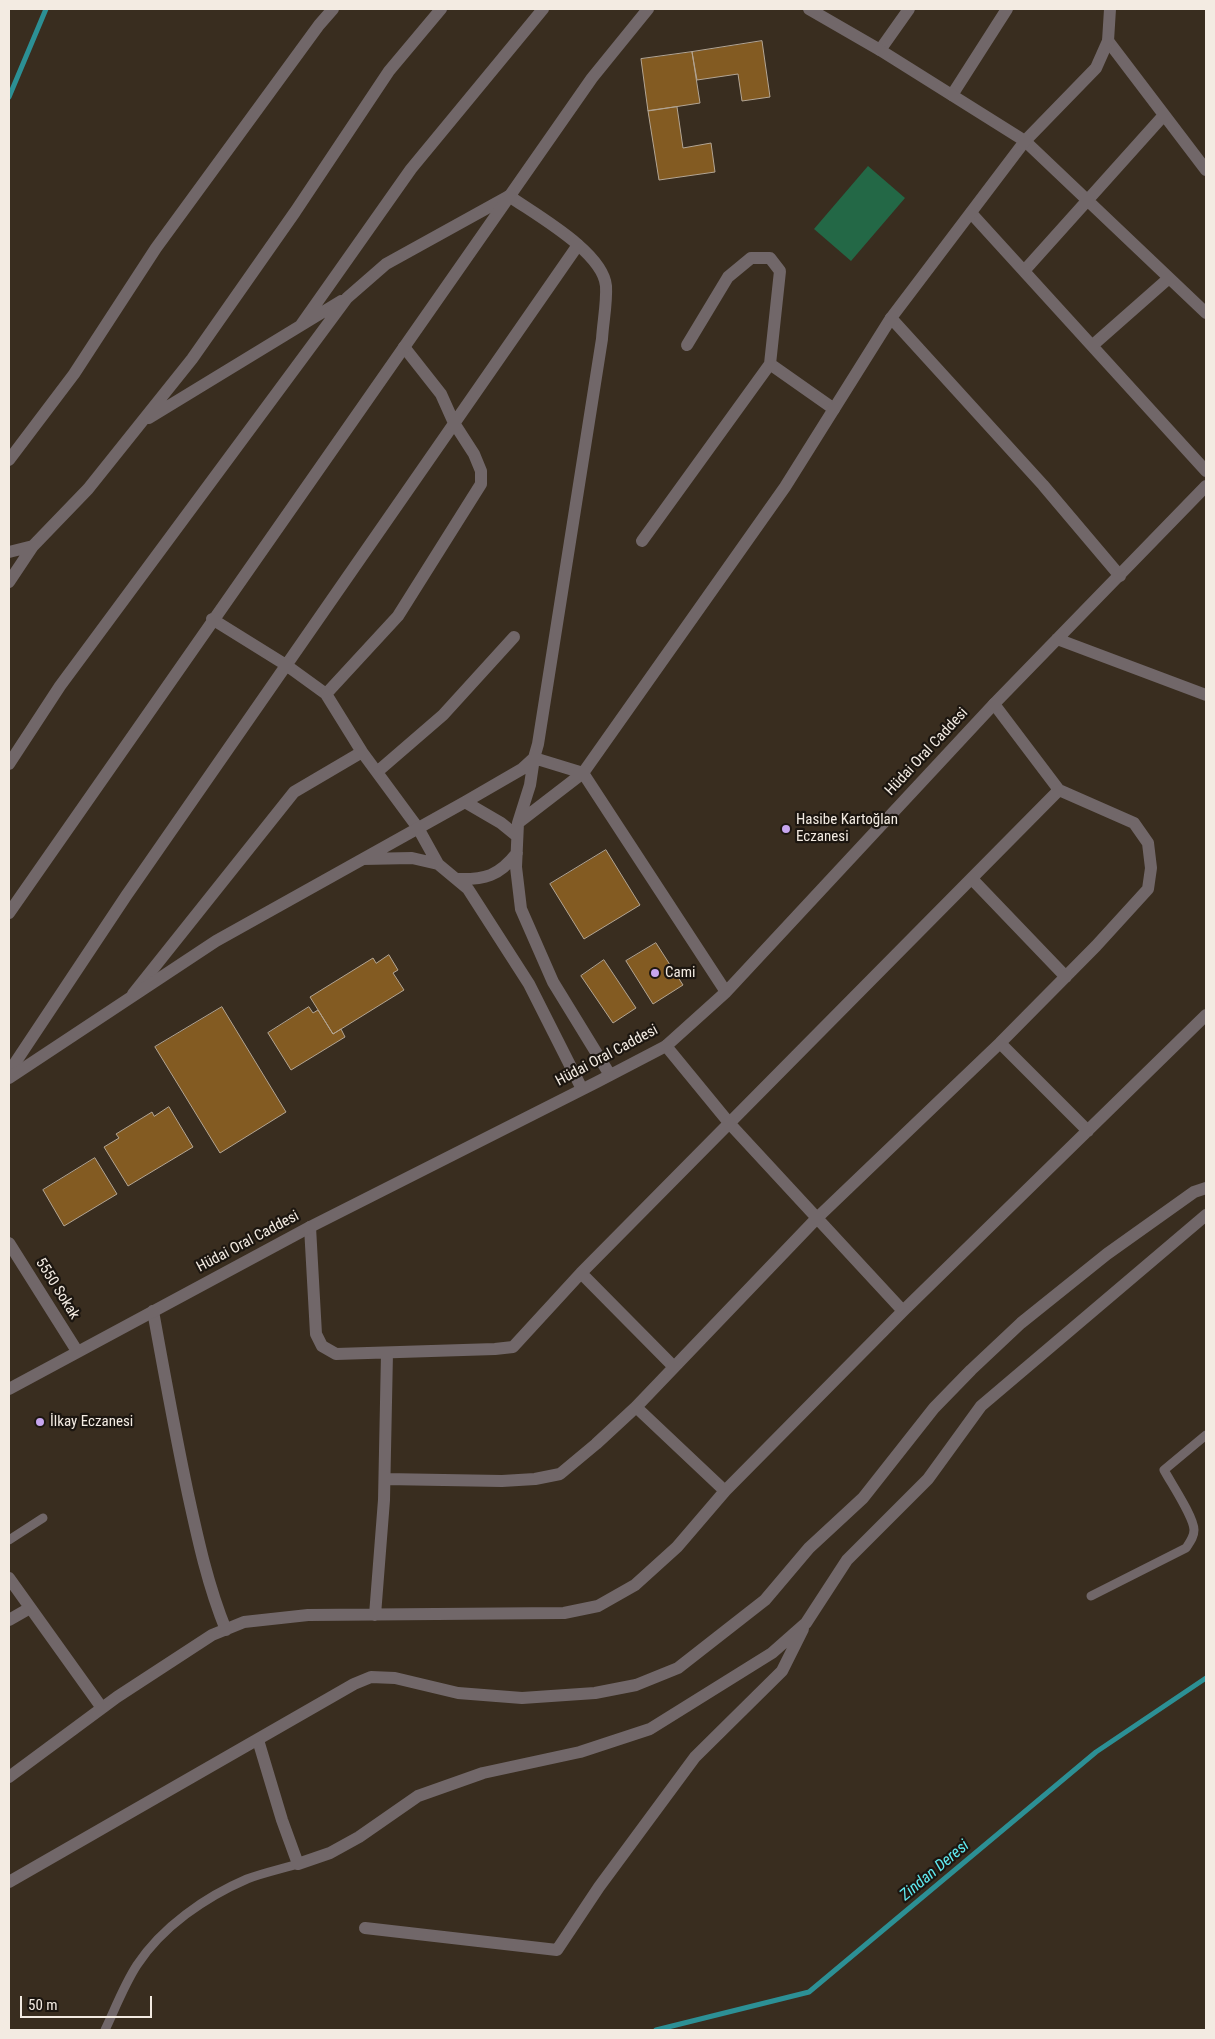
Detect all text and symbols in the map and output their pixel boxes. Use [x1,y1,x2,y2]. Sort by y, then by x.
street label: Hüdai Oral Caddesi [882,704,972,800]
place label: Hasibe Kartoğlan Eczanesi [796,811,898,846]
marker: Hasibe Kartoğlan Eczanesi [780,823,792,835]
place label: Cami [665,964,695,982]
marker: Cami [649,967,661,979]
street label: Hüdai Oral Caddesi [553,1021,661,1091]
street label: Hüdai Oral Caddesi [194,1207,302,1277]
street label: 5550 Sokak [31,1255,83,1323]
place label: İlkay Eczanesi [50,1413,133,1431]
marker: İlkay Eczanesi [34,1416,46,1428]
water label: Zindan Deresi [897,1837,973,1905]
scale bar [22,1986,155,2018]
text: 50 m [28,1996,58,2014]

